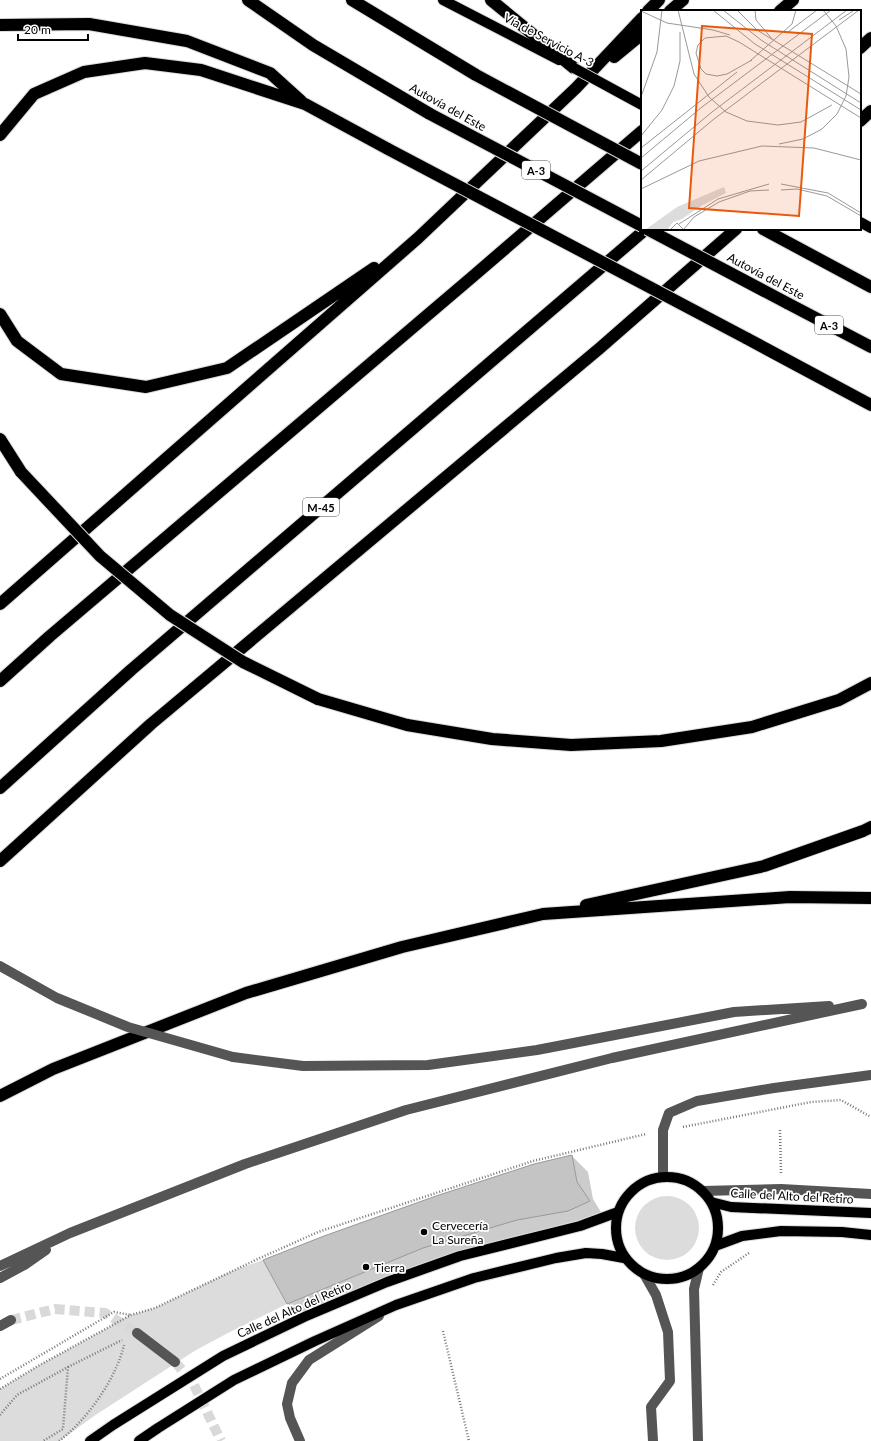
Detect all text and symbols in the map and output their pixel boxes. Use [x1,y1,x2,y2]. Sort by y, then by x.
street label: Vía de Servicio A-3 [501,10,597,70]
inset map [641,10,861,230]
scale bar [18,16,88,42]
text: 20 m [24,22,51,37]
street label: Autovía del Este [407,80,489,134]
road number: A-3 [522,161,550,179]
street label: Autovía del Este [725,249,807,303]
road number: A-3 [815,316,843,334]
road number: M-45 [303,498,339,516]
street label: Calle del Alto del Retiro [730,1185,854,1207]
place label: Cervecería La Sureña [432,1218,488,1247]
marker: Cervecería La Sureña [419,1227,429,1237]
place label: Tierra [374,1260,405,1275]
marker: Tierra [361,1262,371,1272]
street label: Calle del Alto del Retiro [235,1277,354,1341]

